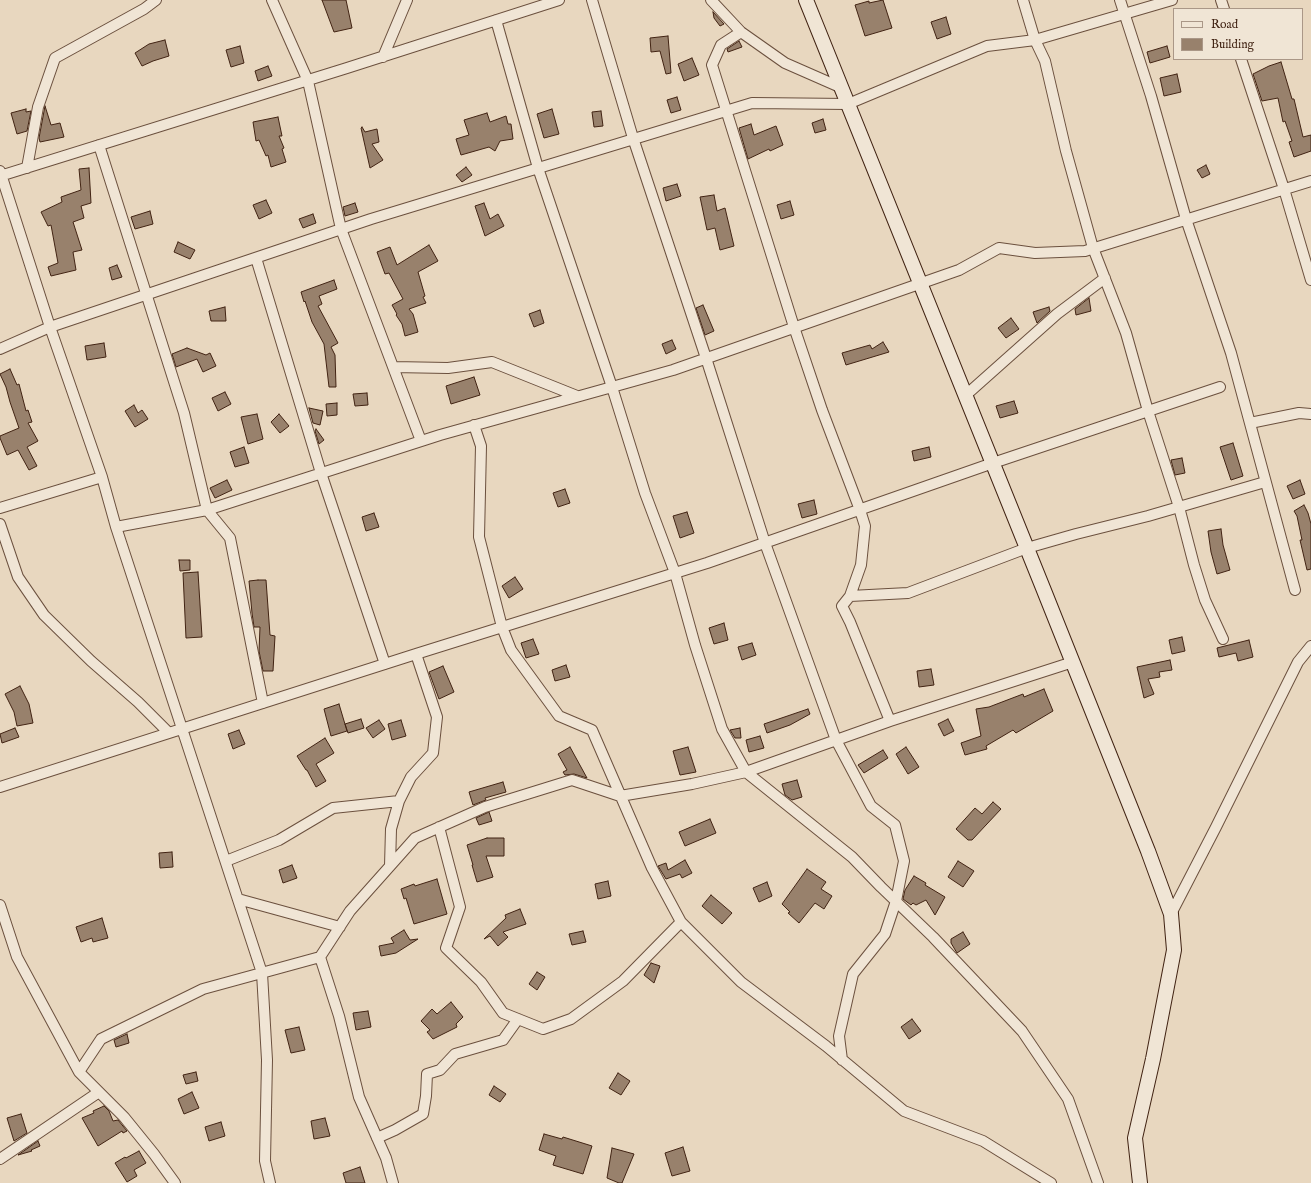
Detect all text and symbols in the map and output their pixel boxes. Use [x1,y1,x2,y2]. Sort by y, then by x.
legend [1173,8,1303,60]
text: Road [1211,17,1238,32]
text: Building [1211,37,1254,52]

